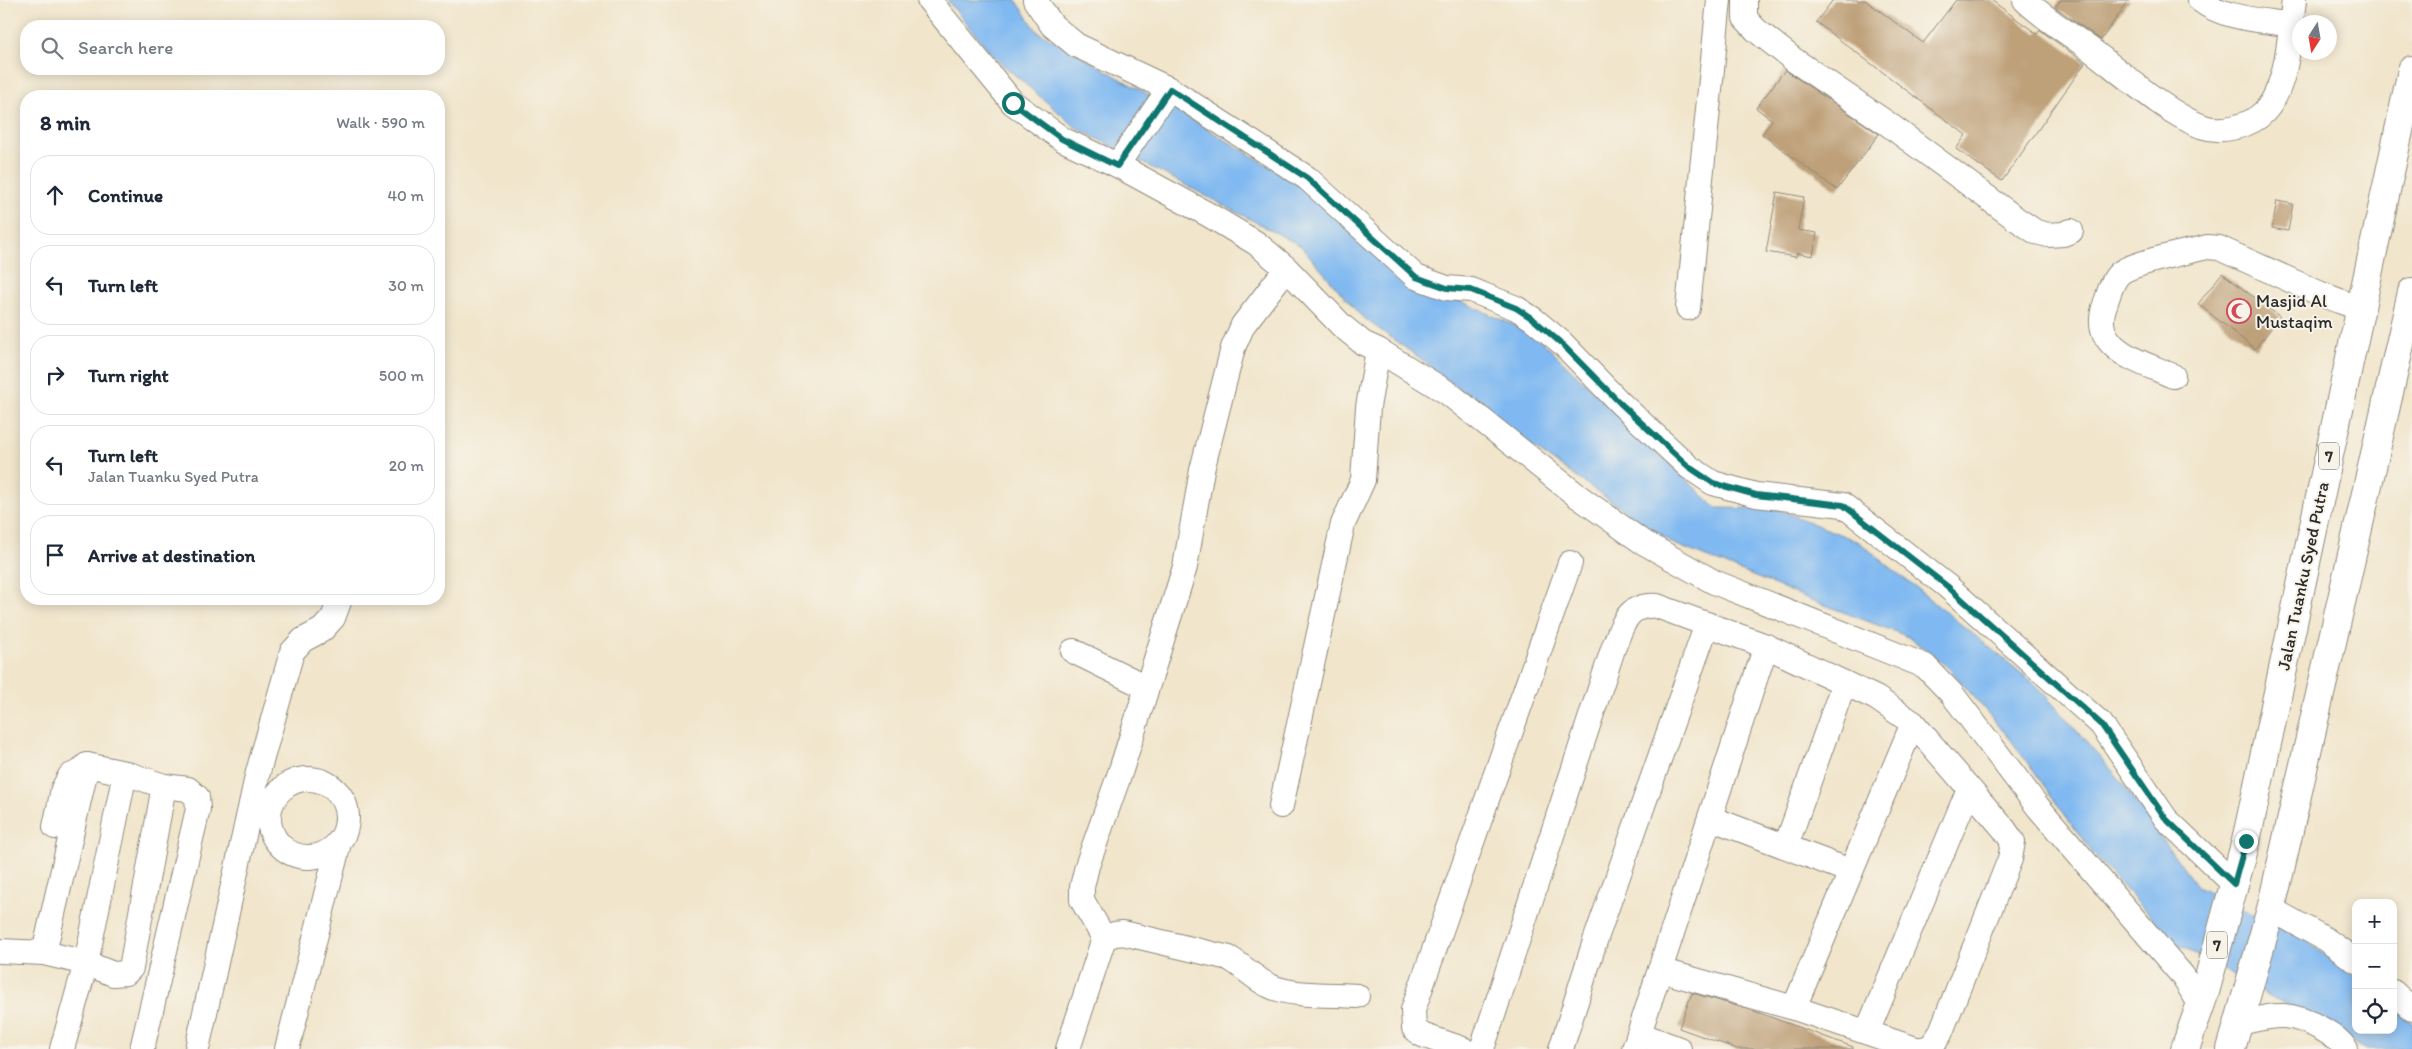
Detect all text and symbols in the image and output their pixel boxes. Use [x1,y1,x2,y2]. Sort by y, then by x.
north arrow [2292,15,2337,60]
search box [20,20,445,75]
icon: search [38,34,66,62]
text: Search here [78,36,173,59]
route start [1002,92,1025,115]
text: 8 min [40,110,90,135]
text: Walk · 590 m [336,113,425,132]
icon: ahead [41,181,69,209]
text: Continue [88,184,163,207]
text: 40 m [387,186,424,205]
icon: left [41,271,69,299]
text: Turn left [88,274,158,297]
text: 30 m [388,276,424,295]
place label: Masjid Al Mustaqim [2256,290,2333,333]
mosque icon: Masjid Al Mustaqim [2226,298,2252,324]
icon: right [41,361,69,389]
text: Turn right [88,364,169,387]
text: 500 m [379,366,424,385]
road number: 7 [2319,442,2339,470]
text: Turn left [88,444,158,467]
icon: left [41,451,69,479]
text: 20 m [389,456,424,475]
text: Jalan Tuanku Syed Putra [88,467,259,486]
street label: Jalan Tuanku Syed Putra [2272,480,2334,672]
icon: arrive [41,541,69,569]
text: Arrive at destination [88,544,255,567]
route end [2235,830,2258,853]
map controls [2352,899,2397,1034]
button: + [2352,899,2397,944]
road number: 7 [2207,932,2227,958]
button: − [2352,944,2397,989]
button: locate [2352,989,2397,1034]

